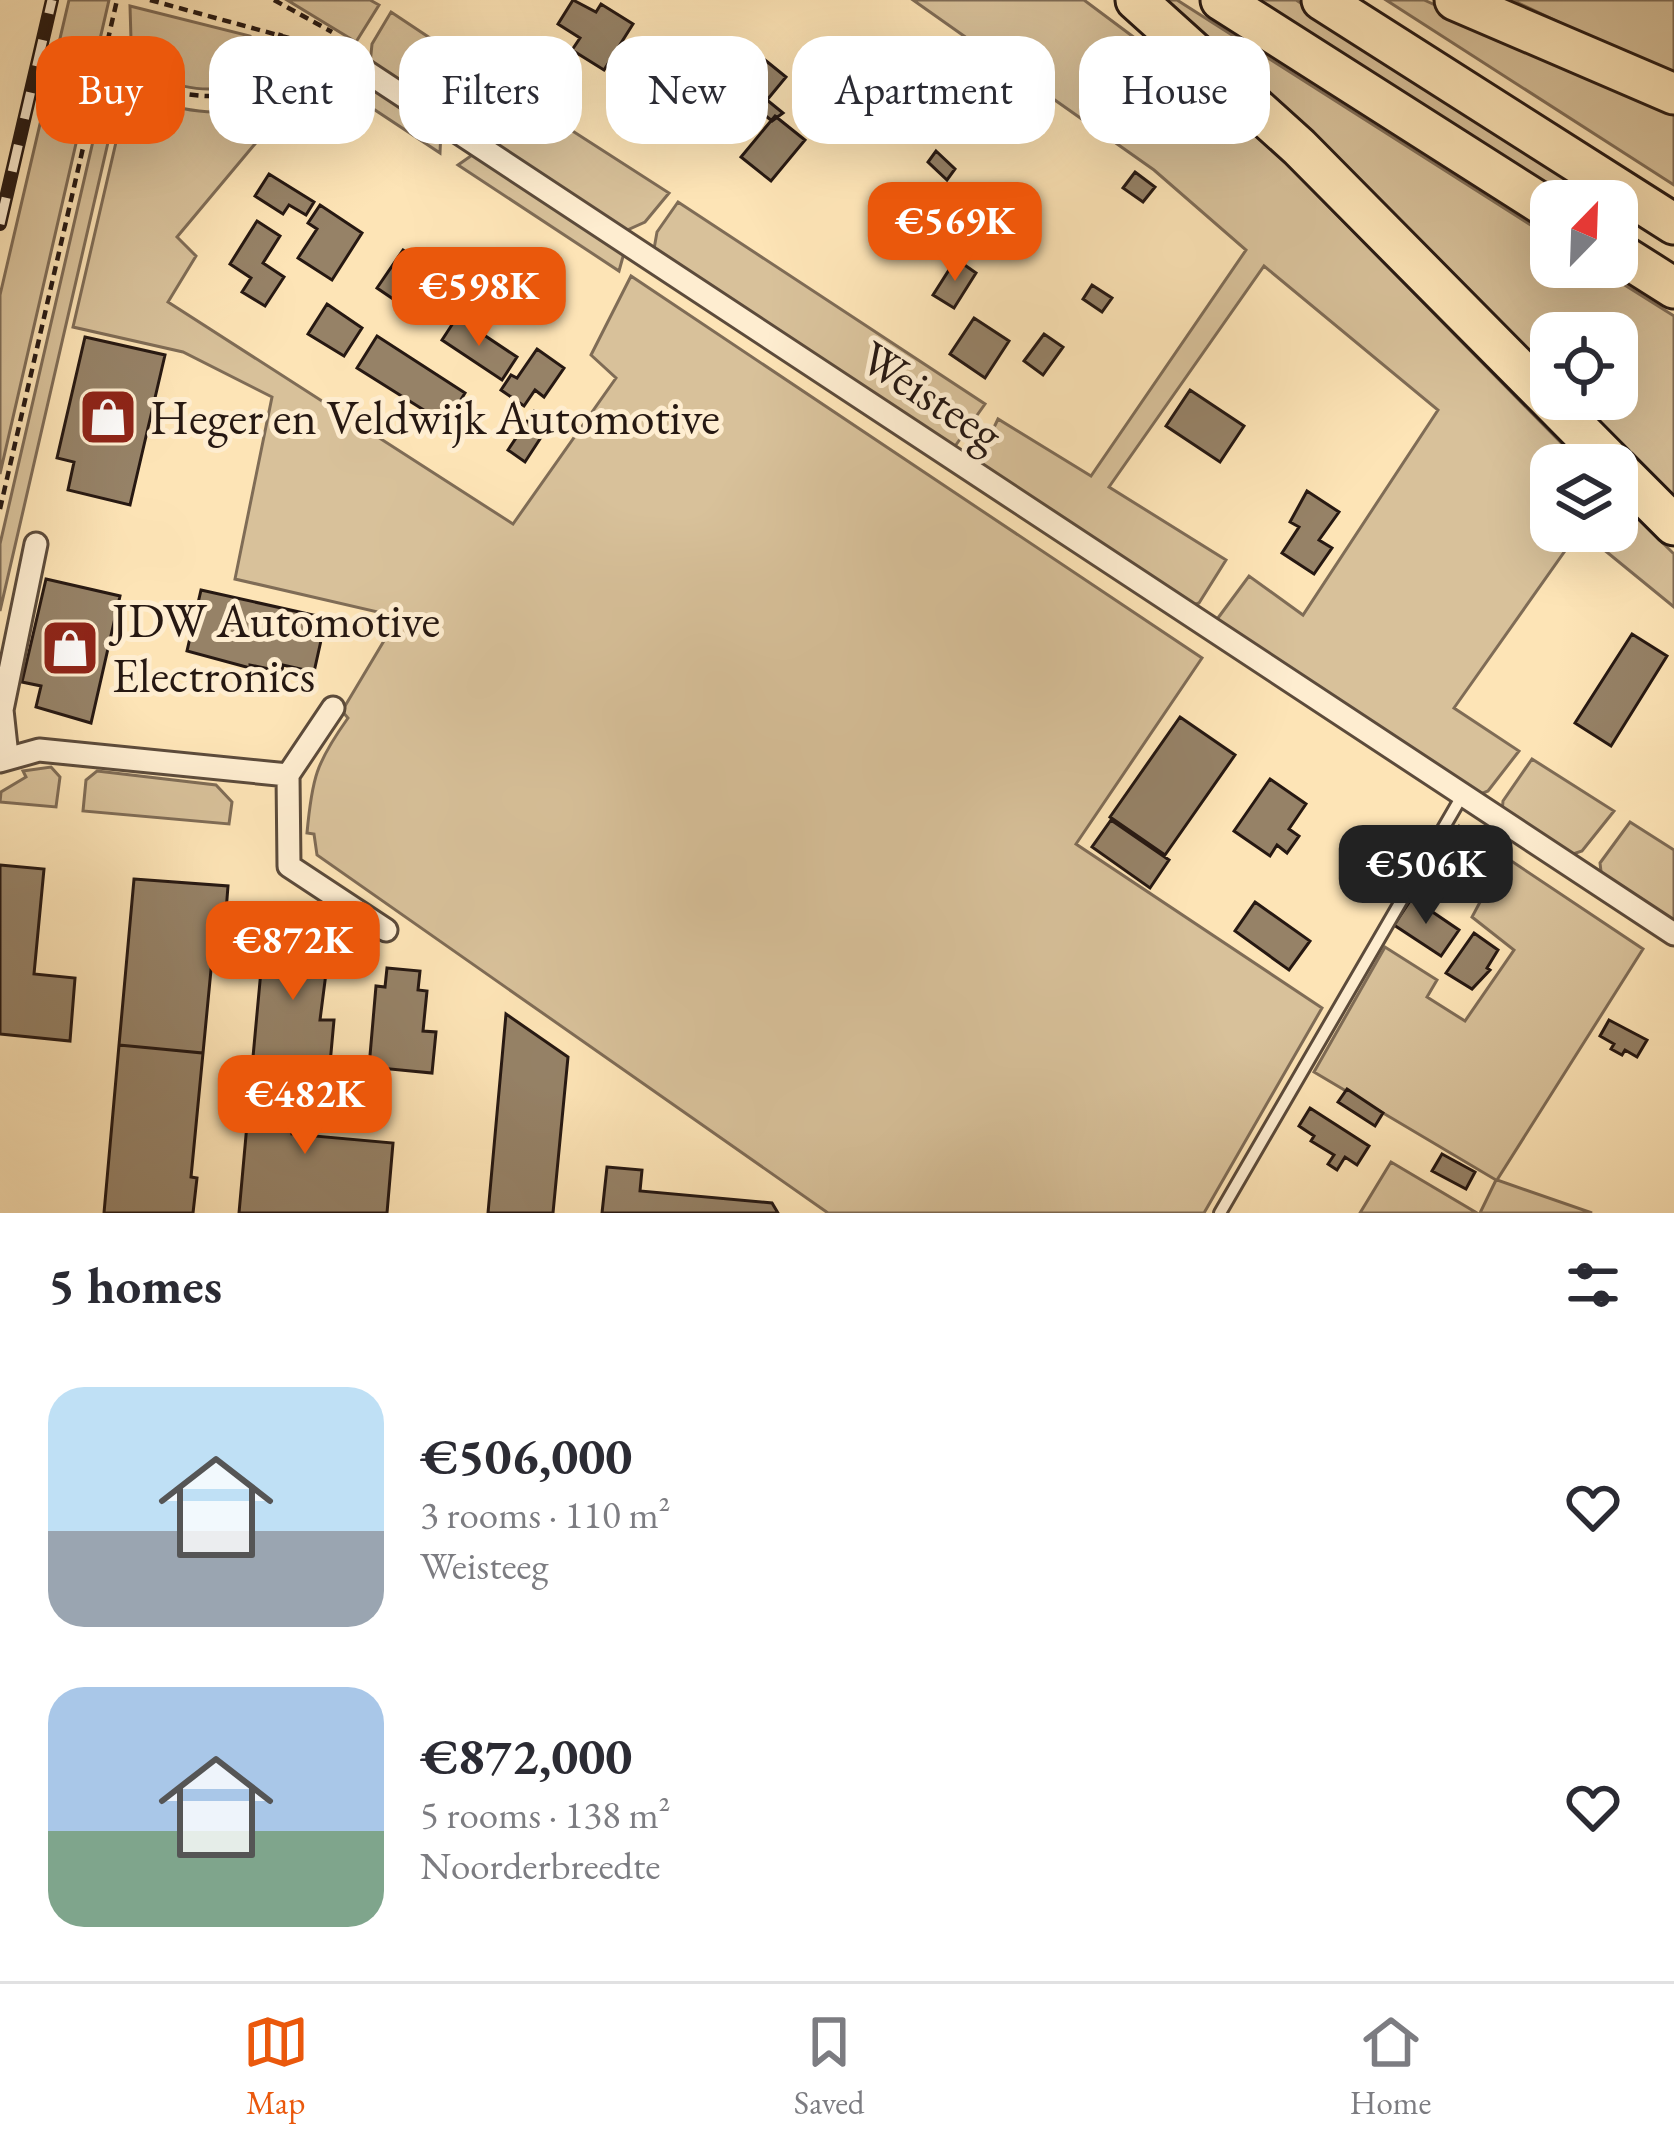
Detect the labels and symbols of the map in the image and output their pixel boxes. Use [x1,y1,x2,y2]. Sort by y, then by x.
north arrow [1530,180,1638,288]
pin: €569K [871,182,1039,284]
pin: €598K [395,247,563,349]
street label: Weisteeg [849,326,1016,465]
shop icon: Heger en Veldwijk Automotive [77,386,139,448]
place label: Heger en Veldwijk Automotive [150,386,720,448]
place label: JDW Automotive Electronics [108,589,440,706]
shop icon: JDW Automotive Electronics [39,617,101,679]
pin: €506K [1342,825,1510,927]
pin: €872K [209,901,377,1003]
pin: €482K [221,1055,389,1157]

